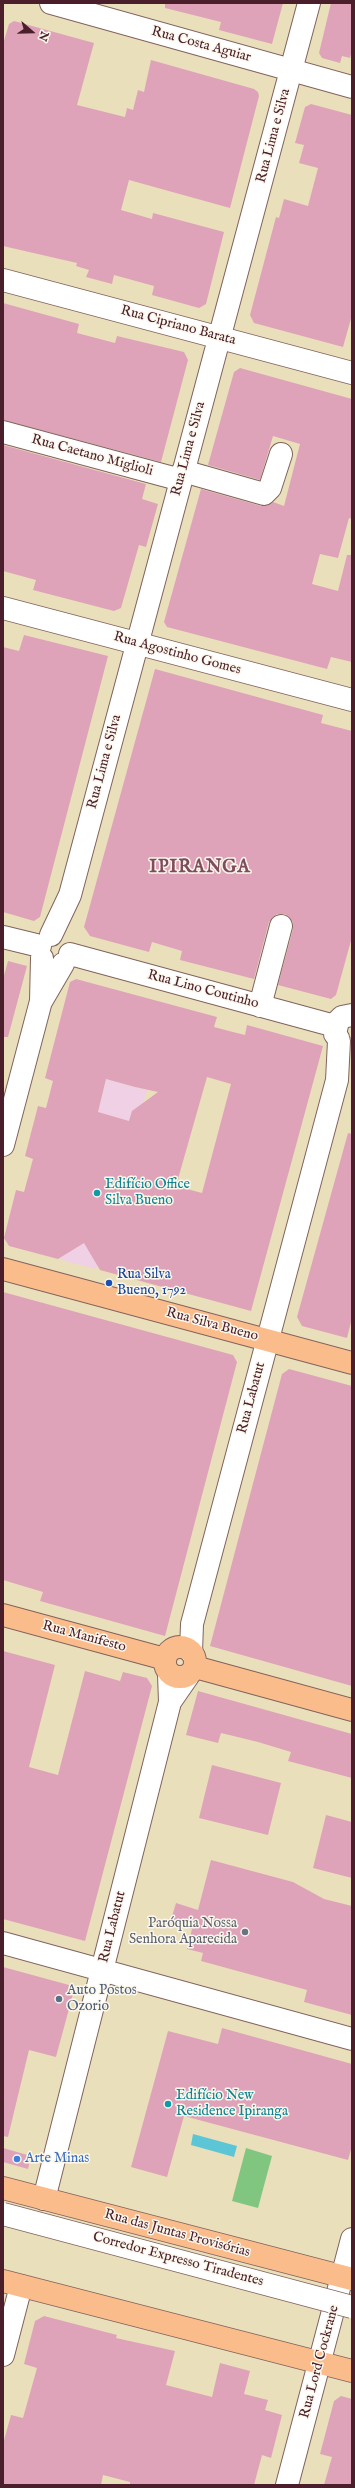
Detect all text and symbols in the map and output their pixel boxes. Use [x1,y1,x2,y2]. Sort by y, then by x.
north arrow [12,12,52,52]
street label: Rua Costa Aguiar [149,24,253,66]
text: N [35,29,51,43]
street label: Rua Lima e Silva [253,87,295,185]
street label: Rua Cipriano Barata [119,303,237,349]
street label: Rua Lima e Silva [168,400,210,498]
street label: Rua Caetano Miglioli [29,432,155,480]
street label: Rua Agostinho Gomes [111,629,243,679]
street label: Rua Lima e Silva [84,713,126,811]
district label: IPIRANGA [149,857,251,879]
street label: Rua Lino Coutinho [146,967,260,1013]
place label: Edifício Office Silva Bueno [105,1177,190,1210]
marker: Edifício Office Silva Bueno [92,1188,102,1198]
place label: Rua Silva Bueno, 1792 [117,1267,186,1300]
marker: Rua Silva Bueno, 1792 [104,1278,114,1288]
street label: Rua Silva Bueno [164,1305,260,1345]
street label: Rua Labatut [234,1360,270,1436]
street label: Rua Manifesto [40,1618,128,1656]
street label: Rua Labatut [96,1889,130,1965]
place label: Paróquia Nossa Senhora Aparecida [129,1916,237,1948]
marker: Paróquia Nossa Senhora Aparecida [240,1927,250,1937]
place label: Auto Postos Ozorio [67,1983,137,2016]
marker: Auto Postos Ozorio [54,1994,64,2004]
place label: Edifício New Residence Ipiranga [176,2088,288,2120]
marker: Edifício New Residence Ipiranga [163,2099,173,2109]
place label: Arte Minas [25,2151,89,2167]
marker: Arte Minas [12,2154,22,2164]
street label: Rua das Juntas Provisórias [102,2206,252,2262]
street label: Corredor Expresso Tiradentes [91,2229,265,2291]
street label: Rua Lord Cockrane [297,2304,343,2420]

